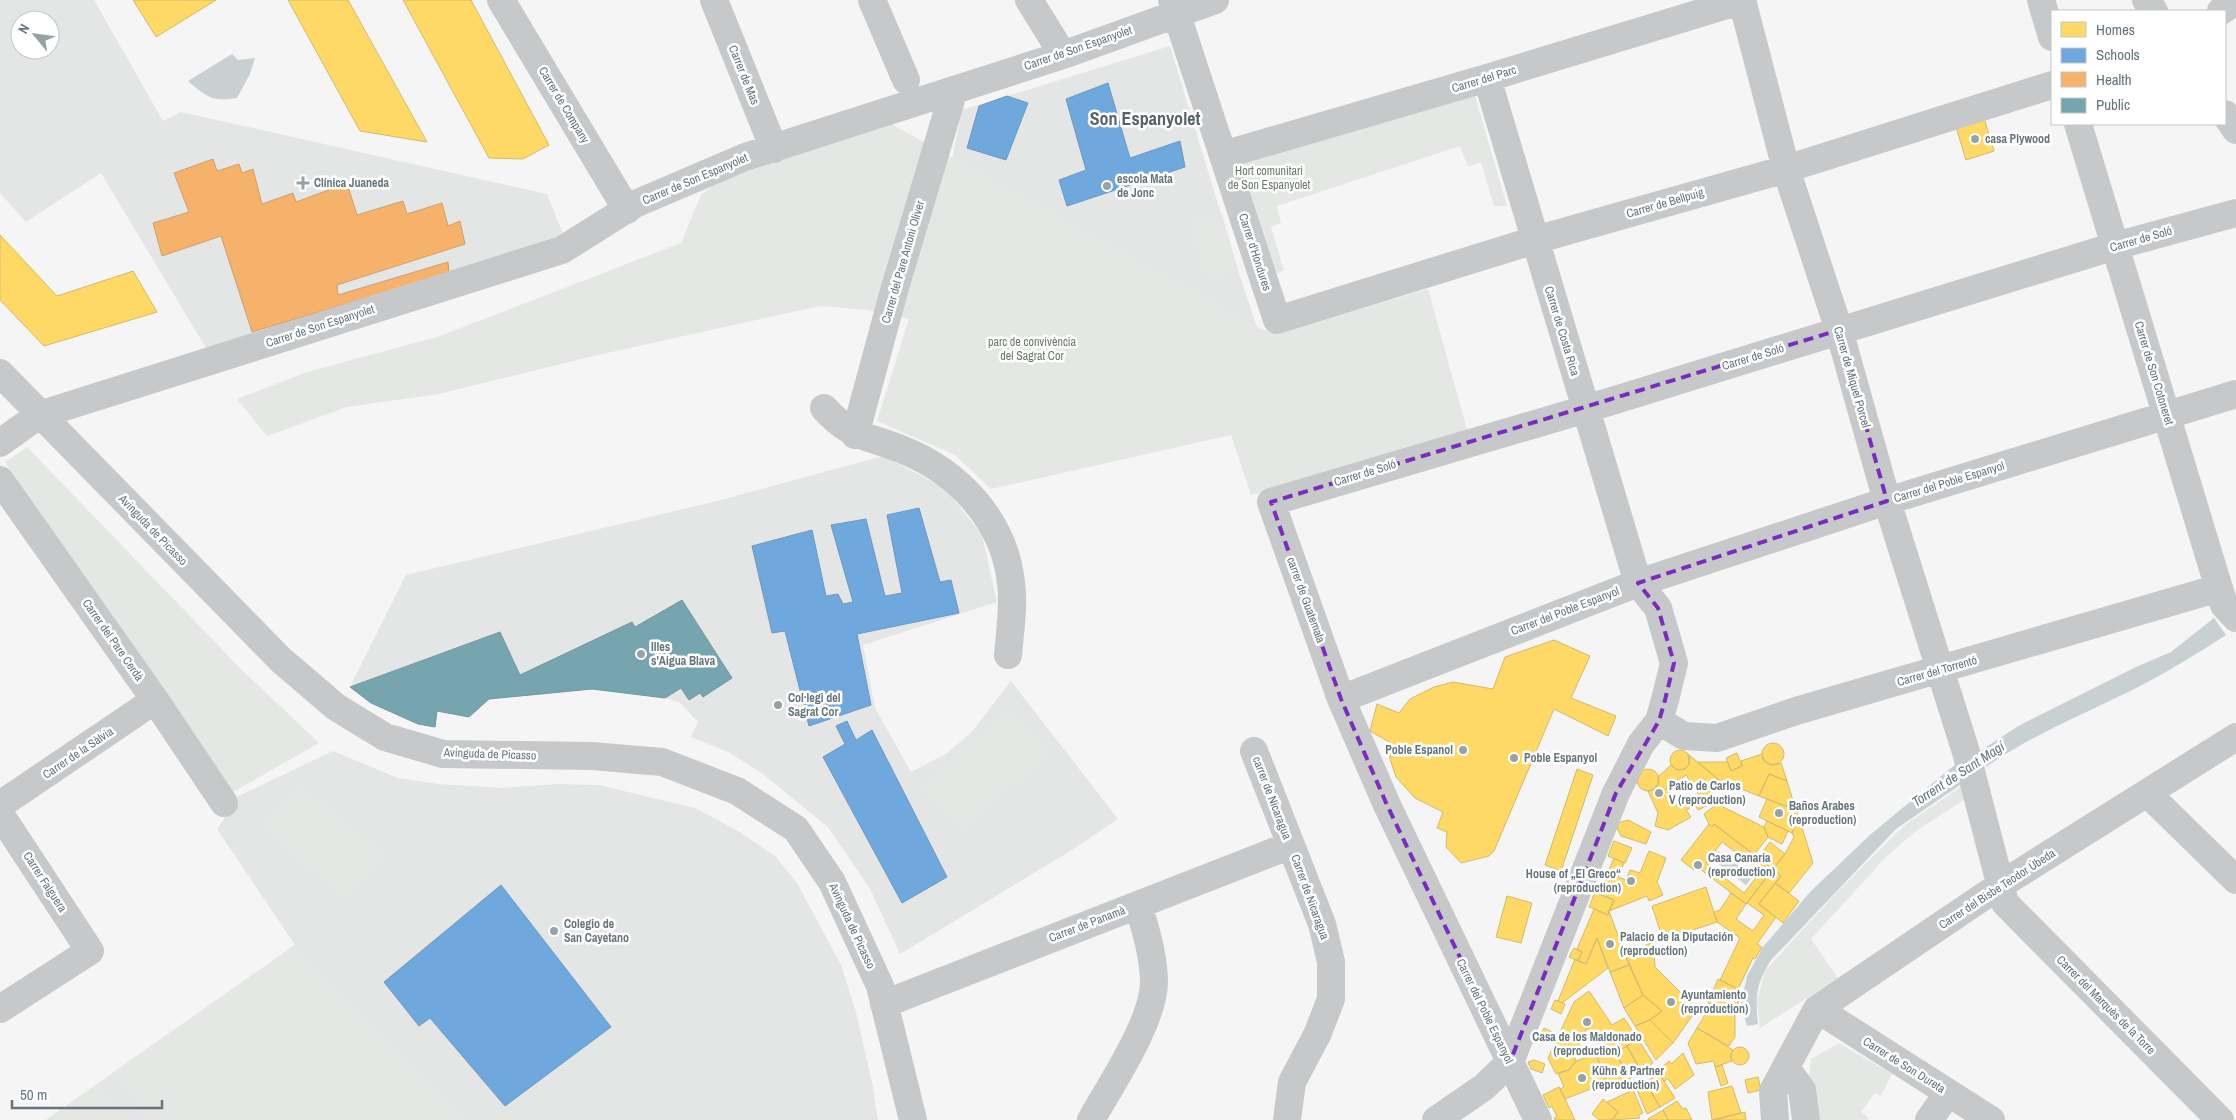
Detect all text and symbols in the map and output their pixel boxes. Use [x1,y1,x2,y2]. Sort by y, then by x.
north arrow [10,10,60,60]
legend [2051,10,2226,125]
text: Homes [2096,19,2135,40]
text: N [14,21,34,37]
street label: Carrer de Son Espanyolet [1022,22,1134,74]
street label: Carrer de Mas [725,43,763,107]
text: Schools [2096,44,2140,65]
street label: Carrer del Parc [1450,62,1518,96]
street label: Carrer de Company [535,64,593,146]
text: Health [2096,69,2132,90]
text: Public [2096,94,2130,115]
district label: Son Espanyolet [1090,106,1200,131]
place label: casa Plywood [1985,131,2050,147]
marker: casa Plywood [1969,133,1981,145]
street label: Carrer de Son Espanyolet [640,149,750,208]
park label: Hort comunitari de Son Espanyolet [1228,163,1311,193]
place label: escola Mata de Jonc [1117,171,1173,201]
place label: Clínica Juaneda [314,175,389,191]
marker: Clínica Juaneda [296,176,310,190]
marker: escola Mata de Jonc [1101,180,1113,192]
street label: Carrer de Bellpuig [1624,184,1706,222]
street label: Carrer del Pare Antoni Oliver [878,198,928,325]
street label: Carrer d'Hondures [1235,211,1275,293]
street label: Carrer de Soló [2108,222,2174,256]
street label: Carrer de Costa Rica [1541,284,1583,378]
street label: Carrer de Son Espanyolet [264,301,377,351]
street label: Carrer de Son Cotoneret [2131,319,2177,427]
street label: Carrer de Miquel Porcel [1830,325,1874,429]
park label: parc de convivència del Sagrat Cor [988,334,1077,364]
street label: Carrer de Soló [1720,340,1786,374]
street label: Carrer de Soló [1332,456,1398,490]
street label: Carrer del Poble Espanyol [1892,458,2006,506]
street label: Avinguda de Picasso [114,490,191,569]
street label: carrer de Guatemala [1283,555,1329,646]
street label: Carrer del Poble Espanyol [1509,583,1621,639]
street label: Carrer del Pare Cerdà [79,596,148,685]
place label: Illes s'Aigua Blava [651,639,716,669]
marker: Illes s'Aigua Blava [635,648,647,660]
street label: Carrer del Torrentó [1895,652,1979,690]
place label: Col·legi del Sagrat Cor [788,690,841,720]
marker: Col·legi del Sagrat Cor [772,699,784,711]
street label: Carrer de la Sàlvia [40,723,117,783]
water label: Torrent de Sant Magí [1908,736,2009,811]
place label: Poble Espanol [1385,742,1453,758]
street label: Avinguda de Picasso [442,744,537,764]
marker: Poble Espanol [1457,744,1469,756]
place label: Poble Espanyol [1524,750,1598,766]
marker: Poble Espanyol [1508,752,1520,764]
street label: carrer de Nicaragua [1249,754,1295,842]
place label: Patio de Carlos V (reproduction) [1669,778,1746,808]
marker: Patio de Carlos V (reproduction) [1653,787,1665,799]
place label: Baños Arabes (reproduction) [1789,798,1856,828]
marker: Baños Arabes (reproduction) [1773,807,1785,819]
street label: Carrer del Bisbe Teodor Úbeda [1936,845,2059,933]
street label: Carrer Falguera [20,849,71,916]
place label: Casa Canaria (reproduction) [1708,850,1775,880]
street label: Carrer de Nicaragua [1287,852,1333,942]
marker: Casa Canaria (reproduction) [1692,859,1704,871]
place label: House of „El Greco“ (reproduction) [1526,866,1621,896]
marker: House of „El Greco“ (reproduction) [1625,875,1637,887]
street label: Avinguda de Picasso [825,880,879,971]
street label: Carrer de Panamà [1046,902,1128,946]
place label: Colegio de San Cayetano [564,916,629,946]
marker: Colegio de San Cayetano [548,925,560,937]
place label: Palacio de la Diputación (reproduction) [1620,929,1733,959]
marker: Palacio de la Diputación (reproduction) [1604,938,1616,950]
street label: Carrer del Marquès de la Torre [2053,952,2159,1058]
street label: Carrer del Poble Espanyol [1453,956,1517,1066]
place label: Ayuntamiento (reproduction) [1681,987,1748,1017]
marker: Ayuntamiento (reproduction) [1665,996,1677,1008]
marker: Casa de los Maldonado (reproduction) [1581,1016,1593,1028]
place label: Casa de los Maldonado (reproduction) [1532,1029,1642,1059]
street label: Carrer de Son Dureta [1860,1033,1949,1097]
place label: Kühn & Partner (reproduction) [1592,1063,1664,1093]
marker: Kühn & Partner (reproduction) [1576,1072,1588,1084]
scale bar [12,1078,162,1110]
text: 50 m [20,1084,47,1105]

